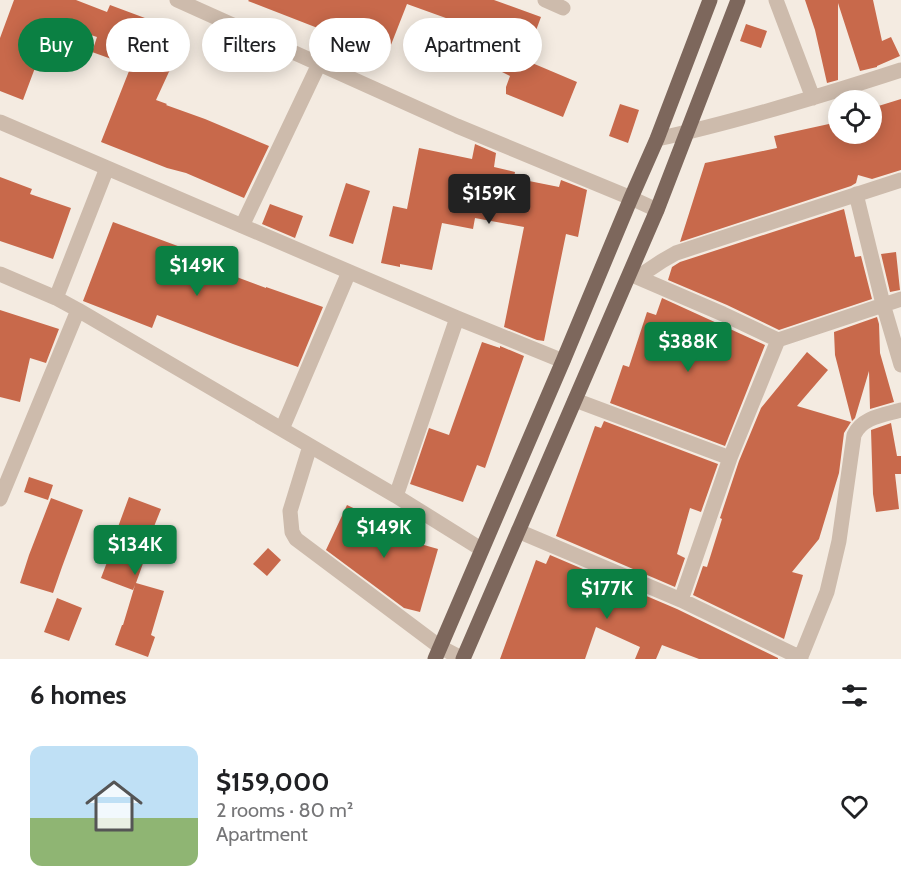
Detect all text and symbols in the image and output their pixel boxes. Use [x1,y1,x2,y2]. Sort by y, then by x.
chip: Buy [18,18,94,72]
chip: Rent [106,18,190,72]
chip: Filters [202,18,297,72]
chip: New [309,18,391,72]
chip: Apartment [403,18,542,72]
map controls [828,90,882,144]
button: locate [828,90,882,144]
pin: $159K [447,174,531,225]
text: $159K [462,181,516,205]
pin: $149K [155,246,239,297]
text: $149K [169,253,225,277]
pin: $388K [646,322,730,373]
text: $388K [658,329,718,353]
pin: $149K [342,508,426,559]
text: $149K [356,515,412,539]
pin: $134K [93,525,177,576]
text: $134K [108,532,162,556]
pin: $177K [565,569,649,620]
text: $177K [581,576,633,600]
text: 6 homes [30,679,127,711]
icon: filters [838,679,871,712]
text: $159,000 [216,766,330,798]
icon: home [78,770,150,842]
icon: heart [838,790,871,823]
text: 2 rooms · 80 m² [216,798,353,822]
text: Apartment [216,822,308,846]

